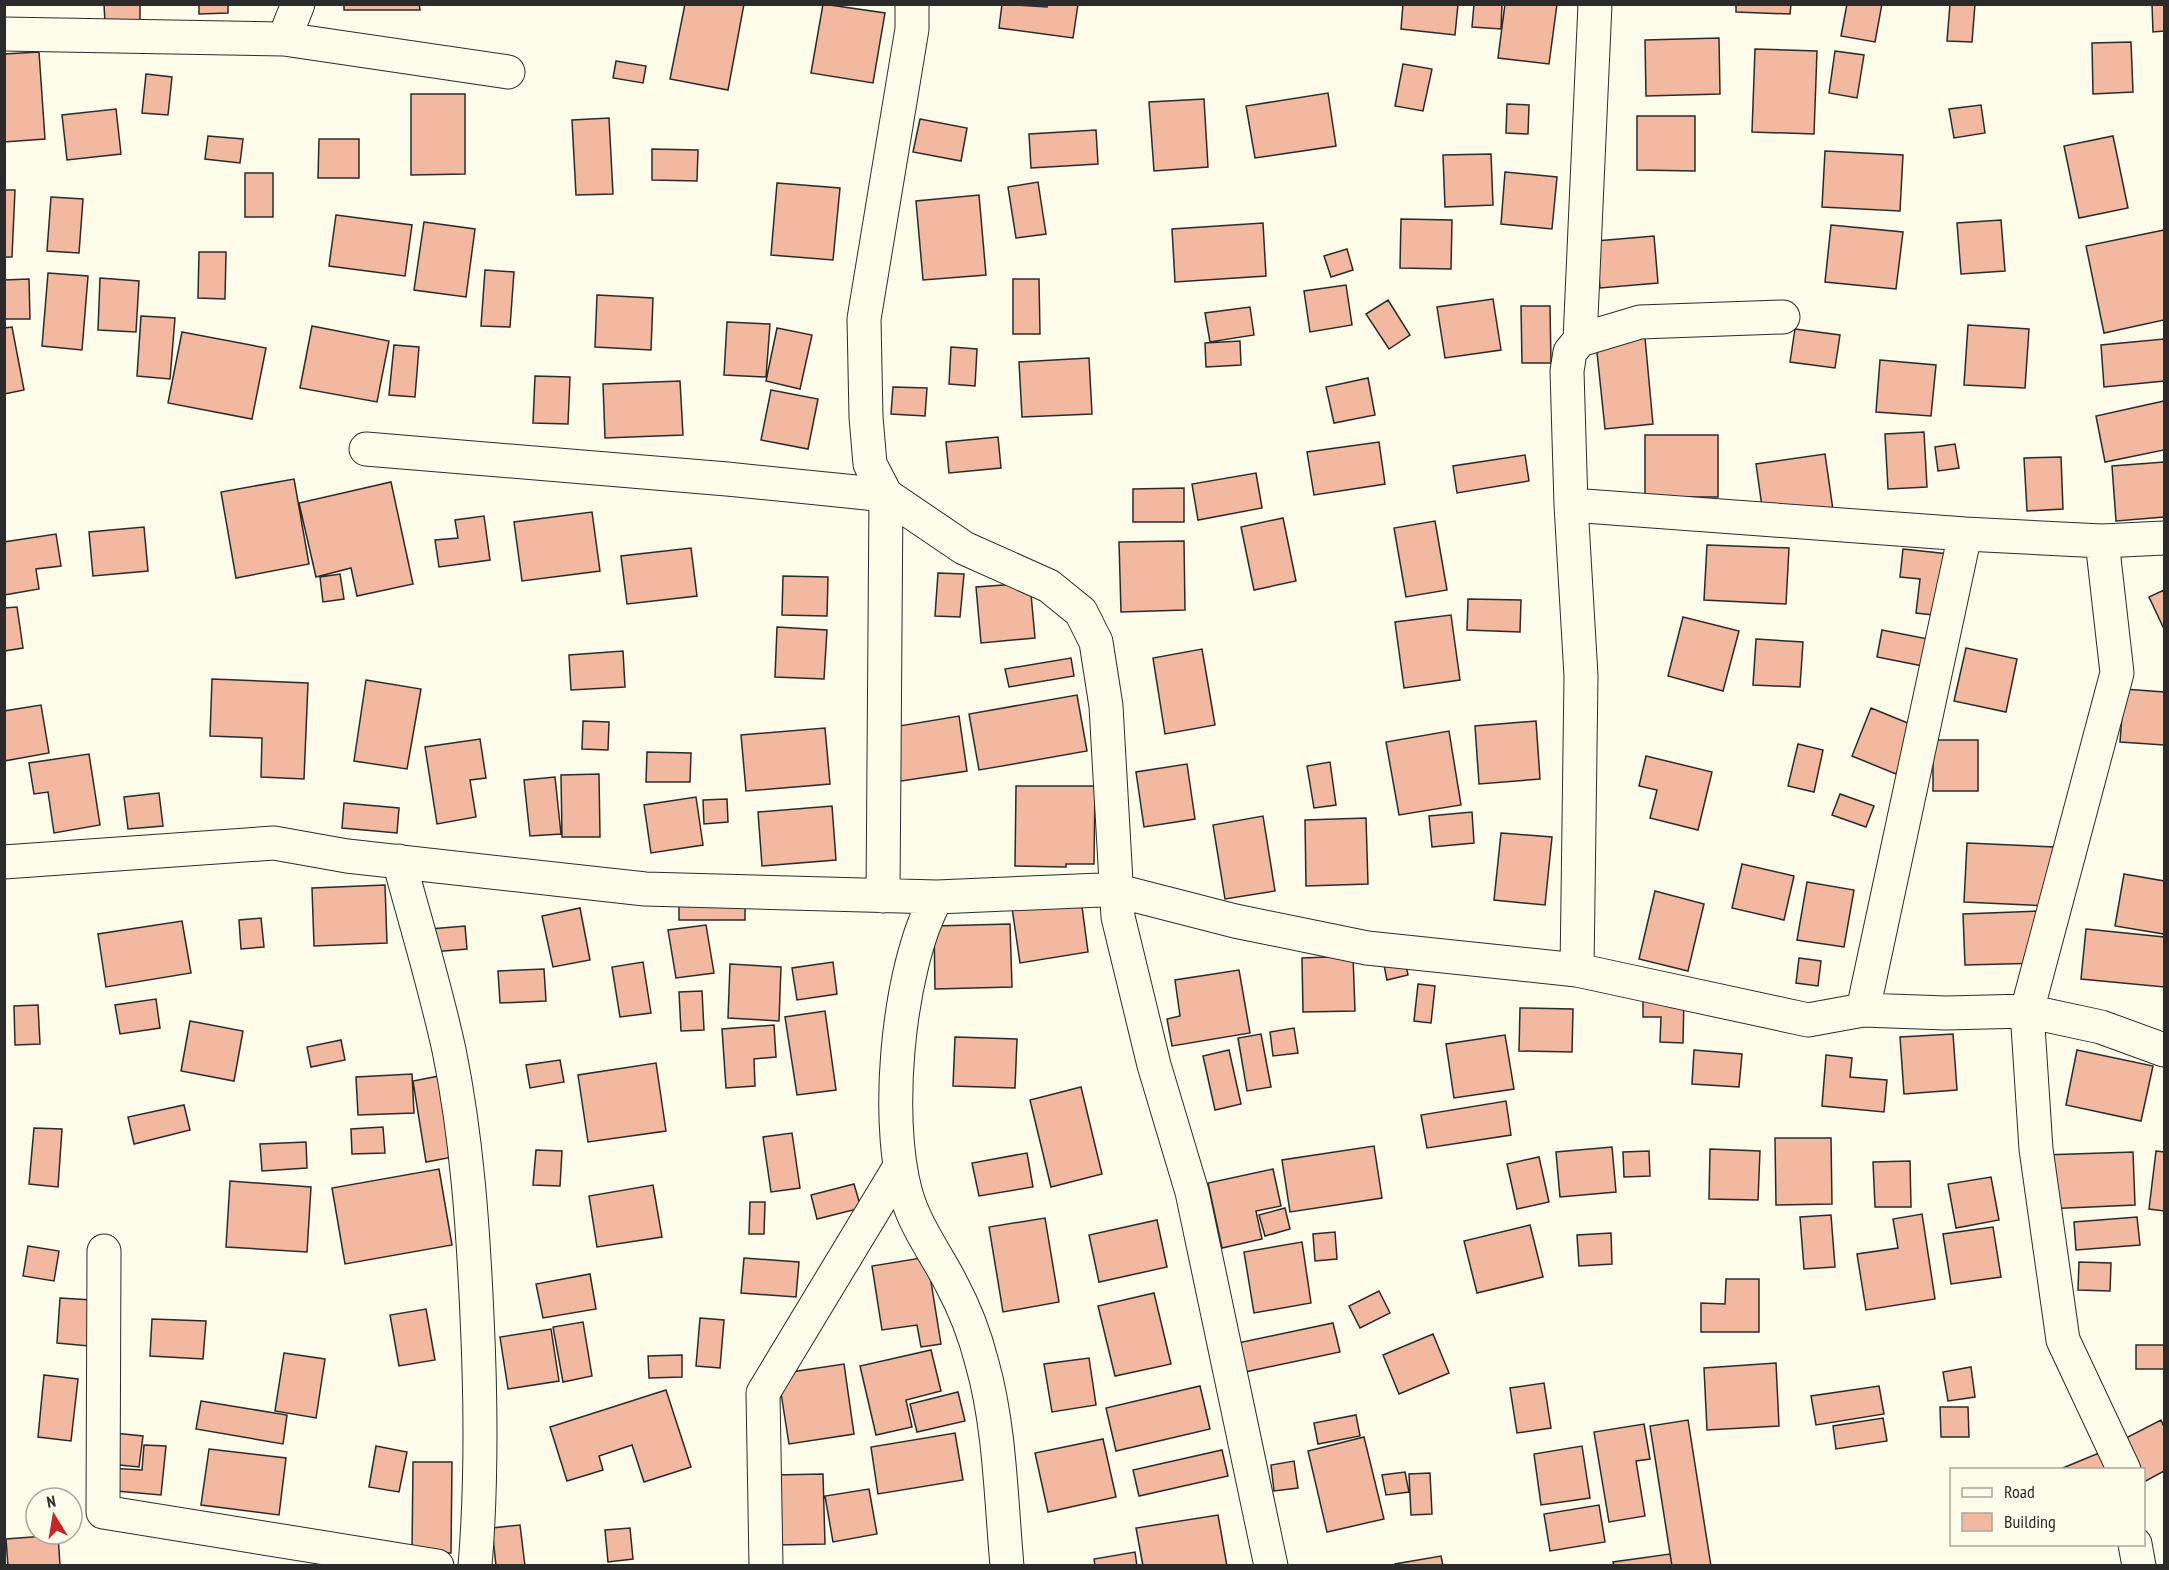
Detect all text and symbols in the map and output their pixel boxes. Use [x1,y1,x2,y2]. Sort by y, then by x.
legend [1950,1468,2145,1546]
text: Road [2004,1480,2035,1503]
north arrow [24,1486,84,1546]
text: N [45,1491,57,1512]
text: Building [2004,1510,2056,1533]

